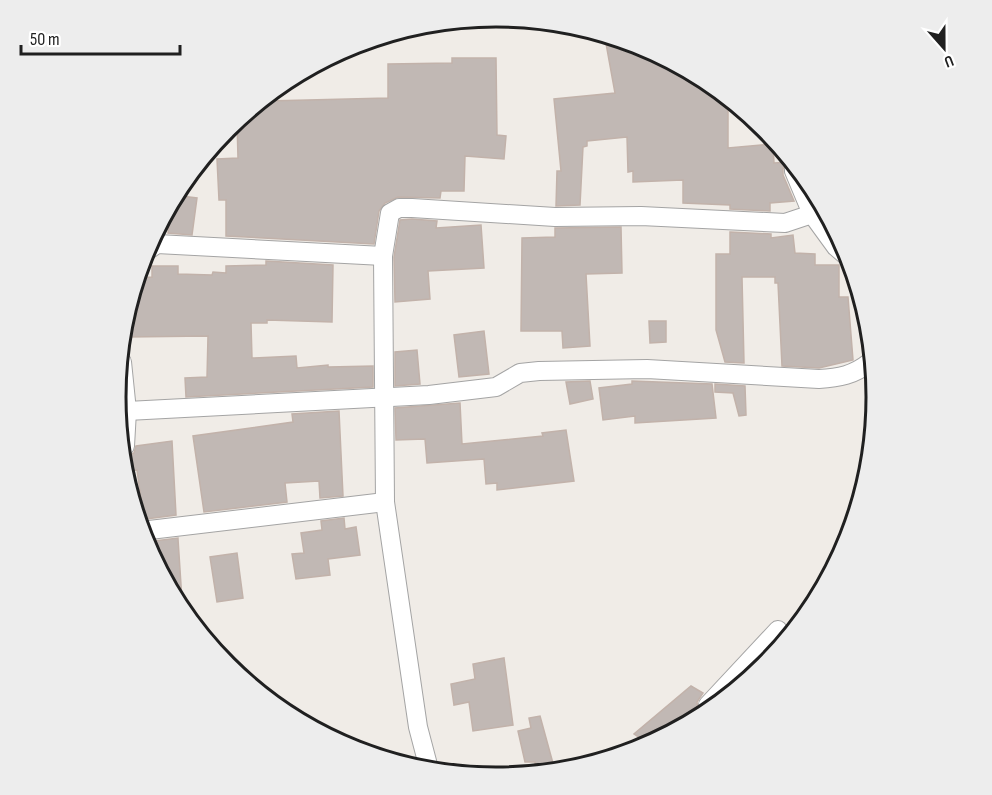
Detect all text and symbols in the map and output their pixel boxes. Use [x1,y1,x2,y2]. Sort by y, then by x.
scale bar [21,18,180,56]
north arrow [914,18,974,78]
text: 50 m [30,29,60,50]
text: U [942,50,956,71]

